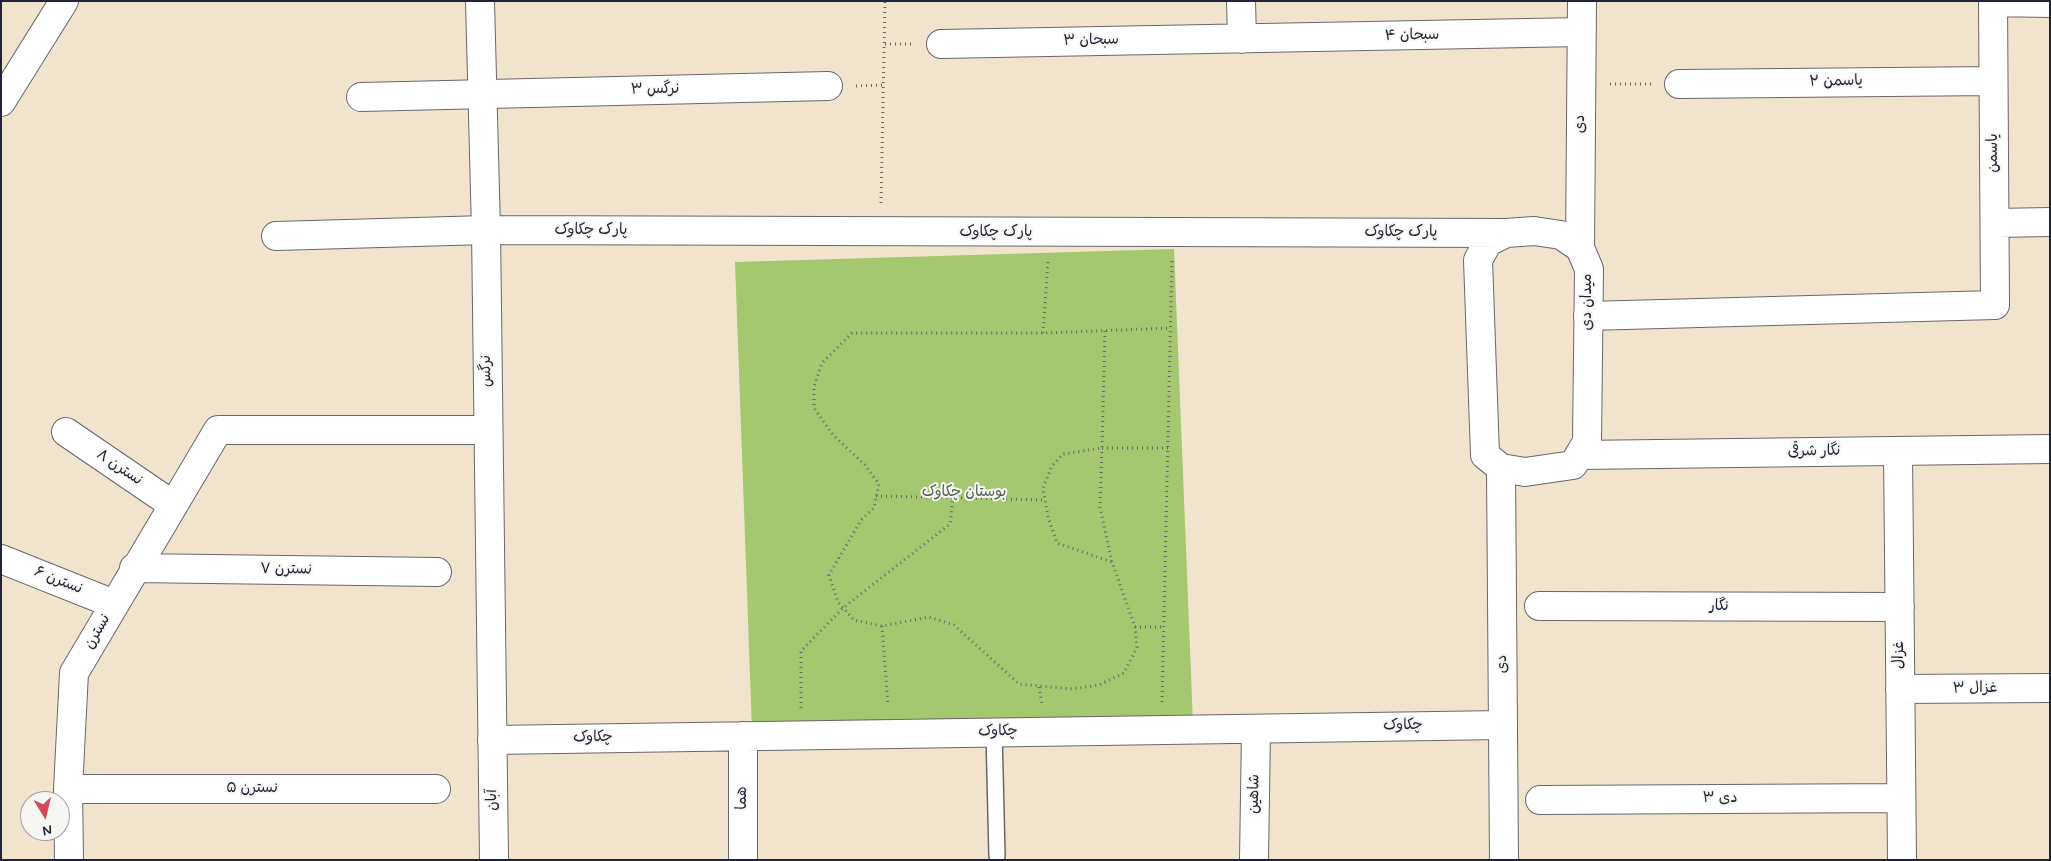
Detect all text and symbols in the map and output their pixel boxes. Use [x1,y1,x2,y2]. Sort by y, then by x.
street label: سبحان ۴ [1384,27,1440,45]
street label: سبحان ۳ [1063,32,1119,50]
street label: یاسمن ۲ [1809,73,1863,91]
street label: نرگس ۳ [631,81,679,99]
street label: دی [1572,115,1590,133]
street label: یاسمن [1985,133,2003,173]
street label: پارک چکاوک [555,222,627,240]
street label: پارک چکاوک [960,224,1032,242]
street label: پارک چکاوک [1365,224,1437,242]
street label: میدان دی [1579,274,1597,330]
street label: نرگس [478,355,496,387]
street label: نگار شرقی [1787,443,1841,461]
street label: نسترن ۸ [92,446,146,490]
park label: بوستان چکاوک [922,484,1006,502]
street label: نسترن ۷ [260,561,312,579]
street label: نسترن ۶ [31,563,85,599]
street label: نگار [1709,598,1729,616]
street label: نسترن [81,611,115,653]
street label: غزال [1891,641,1909,669]
street label: دی [1494,655,1512,673]
street label: غزال ۳ [1953,680,1997,698]
street label: چکاوک [1383,717,1423,735]
street label: چکاوک [978,723,1018,741]
street label: چکاوک [573,729,613,747]
street label: شاهین [1246,774,1264,814]
street label: نسترن ۵ [226,780,278,798]
street label: هما [734,786,752,810]
street label: آبان [484,789,502,811]
street label: دی ۳ [1703,790,1737,808]
north arrow [20,791,70,841]
text: N [41,820,53,839]

